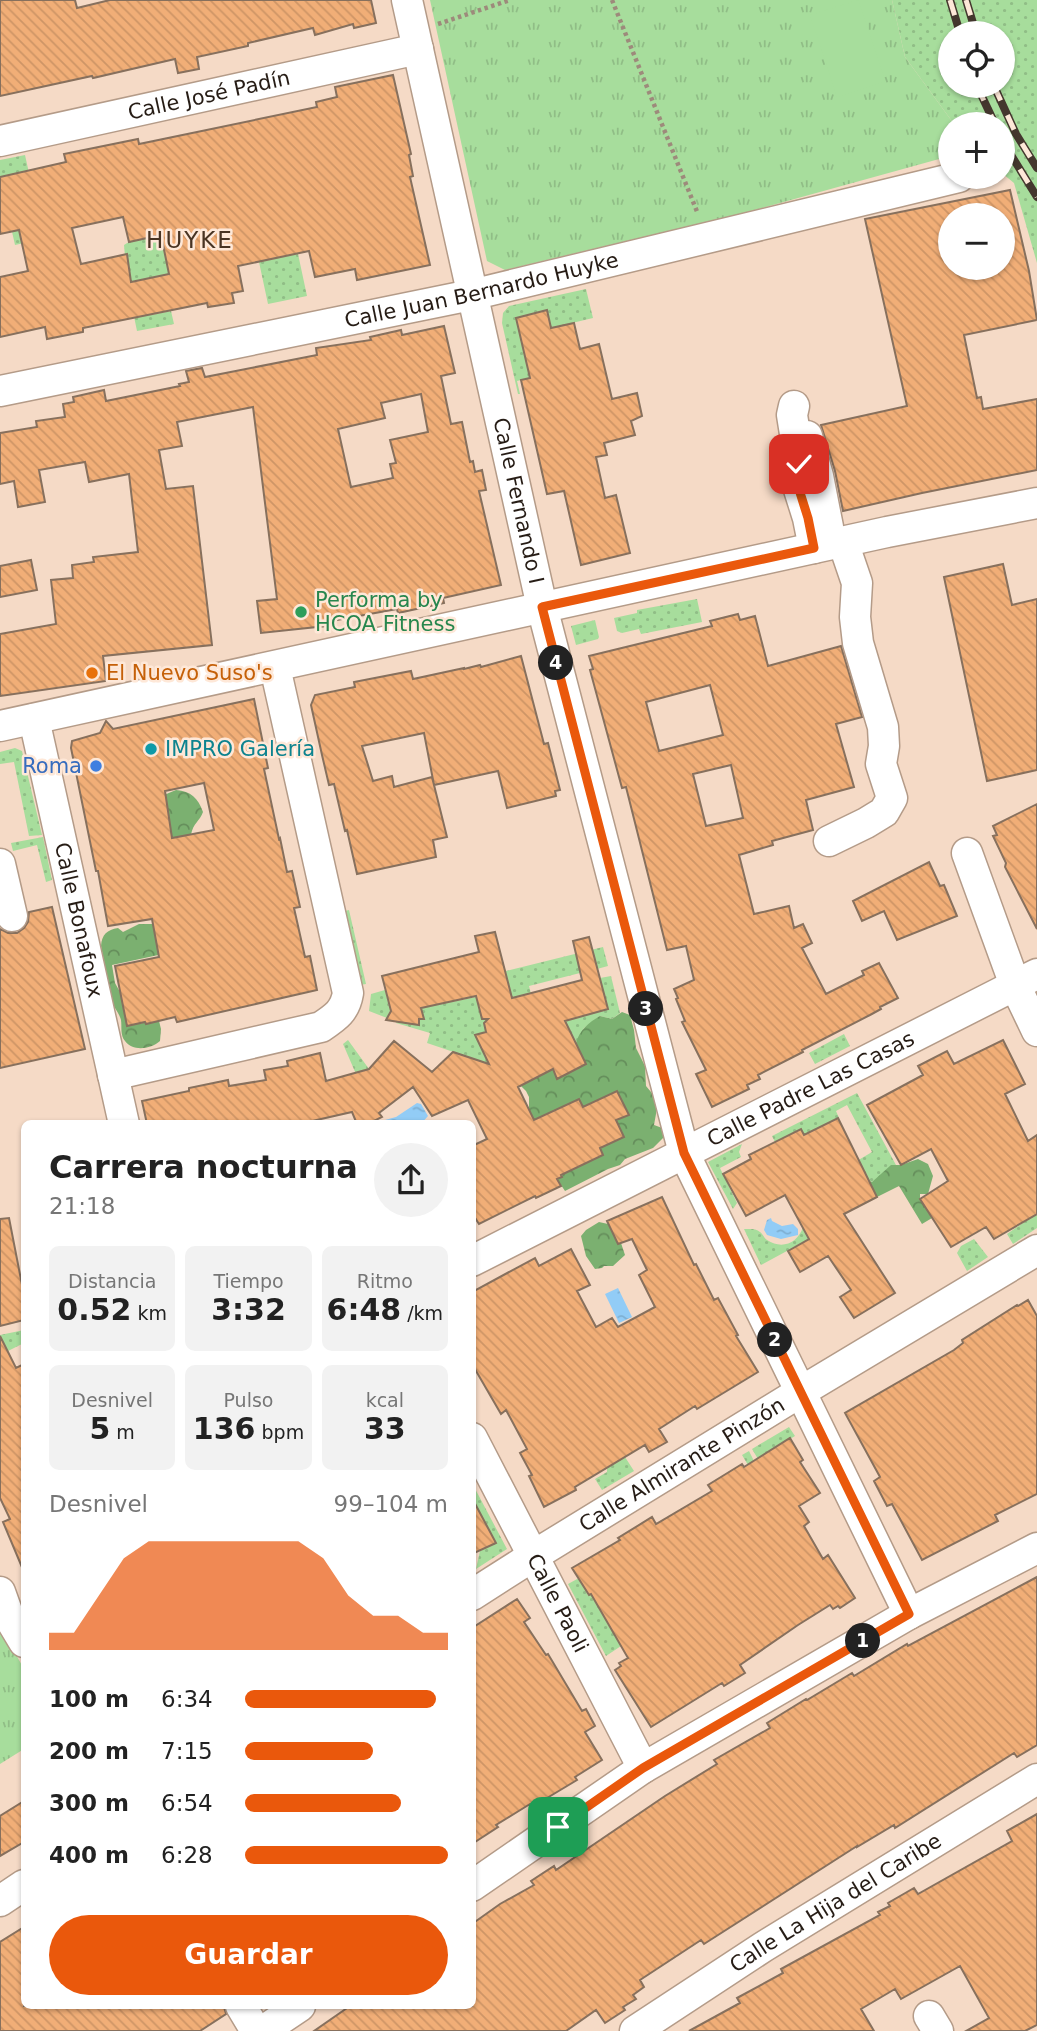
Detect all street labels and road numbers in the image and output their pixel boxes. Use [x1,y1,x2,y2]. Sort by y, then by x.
street label: Calle José Padín [126,65,292,125]
street label: Calle Juan Bernardo Huyke [342,248,621,332]
street label: Calle Fernando I [488,415,548,586]
street label: Calle Bonafoux [50,840,108,1000]
street label: Calle Padre Las Casas [703,1026,918,1151]
street label: Calle Almirante Pinzón [575,1393,789,1537]
street label: Calle Paoli [522,1550,593,1657]
street label: Calle La Hija del Caribe [725,1829,946,1977]

